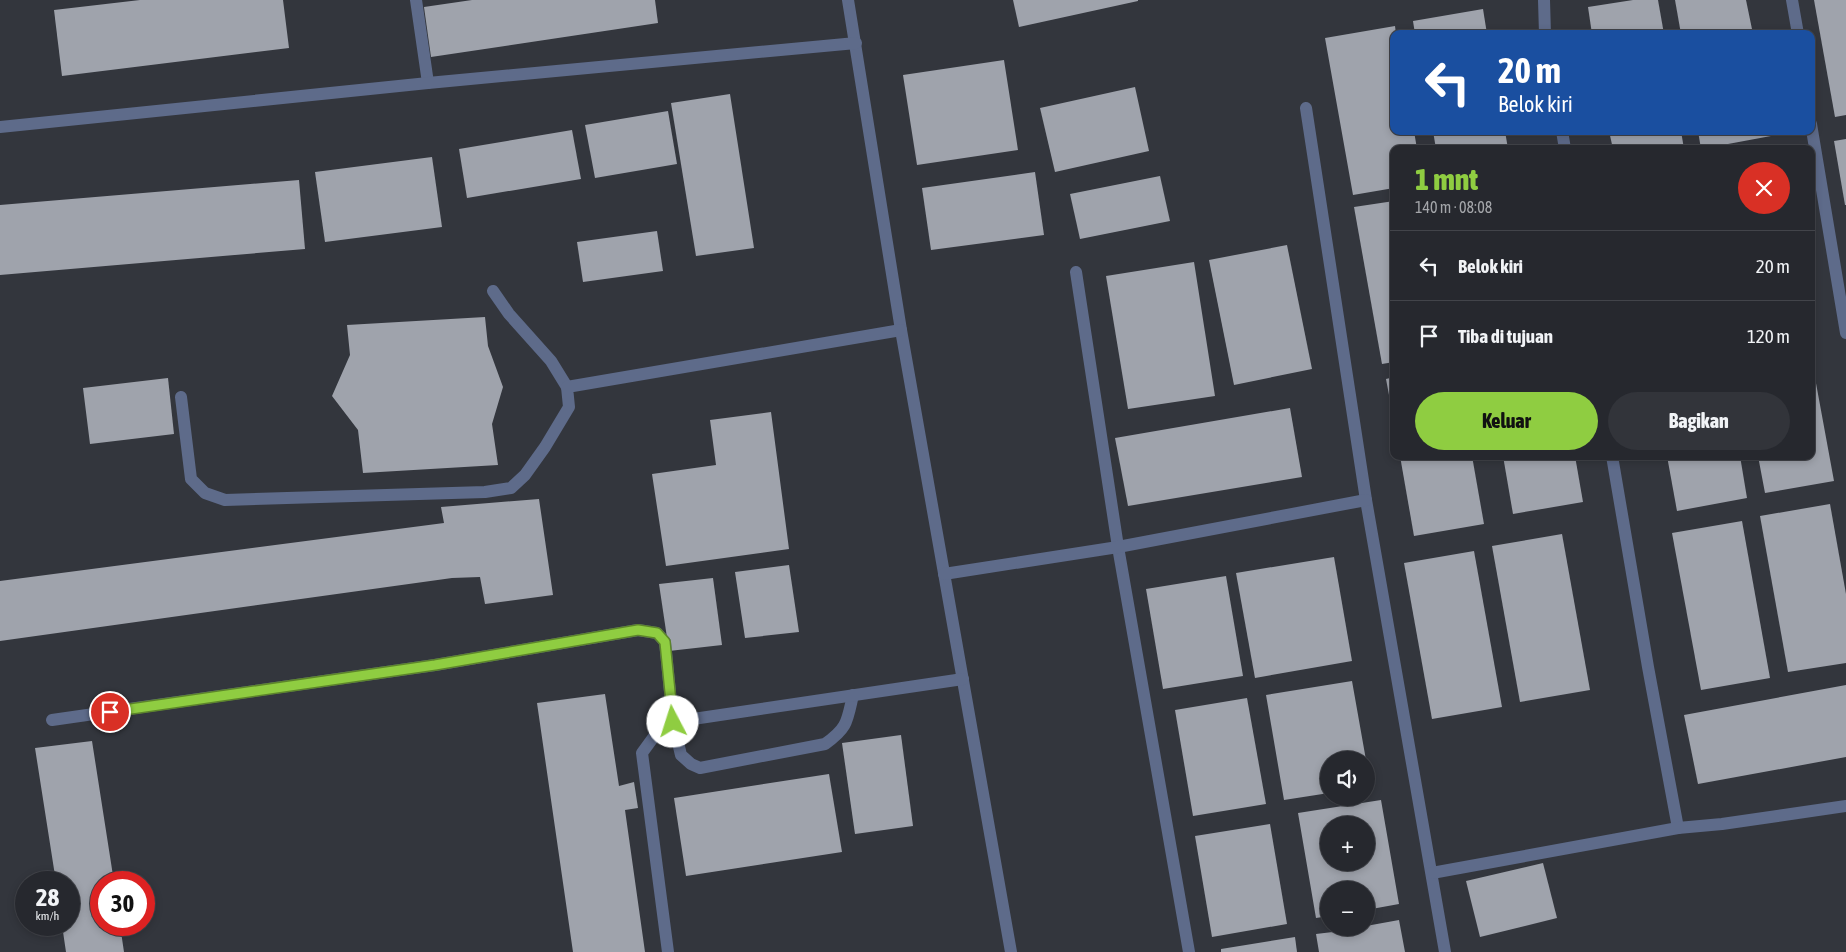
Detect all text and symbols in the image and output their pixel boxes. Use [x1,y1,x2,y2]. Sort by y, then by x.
icon: left [1415,50,1480,115]
text: 20 m [1498,50,1561,90]
text: Belok kiri [1498,91,1573,117]
text: 1 mnt [1415,162,1478,196]
button: close [1738,162,1790,214]
text: 140 m · 08:08 [1415,198,1492,216]
icon: left [1415,252,1443,280]
text: Belok kiri [1458,255,1523,277]
text: 20 m [1756,255,1790,277]
icon: arrive [1415,322,1443,350]
text: Tiba di tujuan [1458,325,1553,347]
text: 120 m [1747,325,1790,347]
button: Keluar [1415,392,1598,450]
button: Bagikan [1608,392,1790,450]
pin [89,691,131,733]
position arrow [646,695,698,747]
icon: arrive [96,698,124,726]
map controls [1320,751,1375,936]
button: sound [1320,751,1375,806]
button: + [1320,816,1375,871]
speed limit sign: 30 [90,871,155,936]
button: − [1320,881,1375,936]
text: 28 [36,883,59,911]
text: km/h [36,909,59,923]

